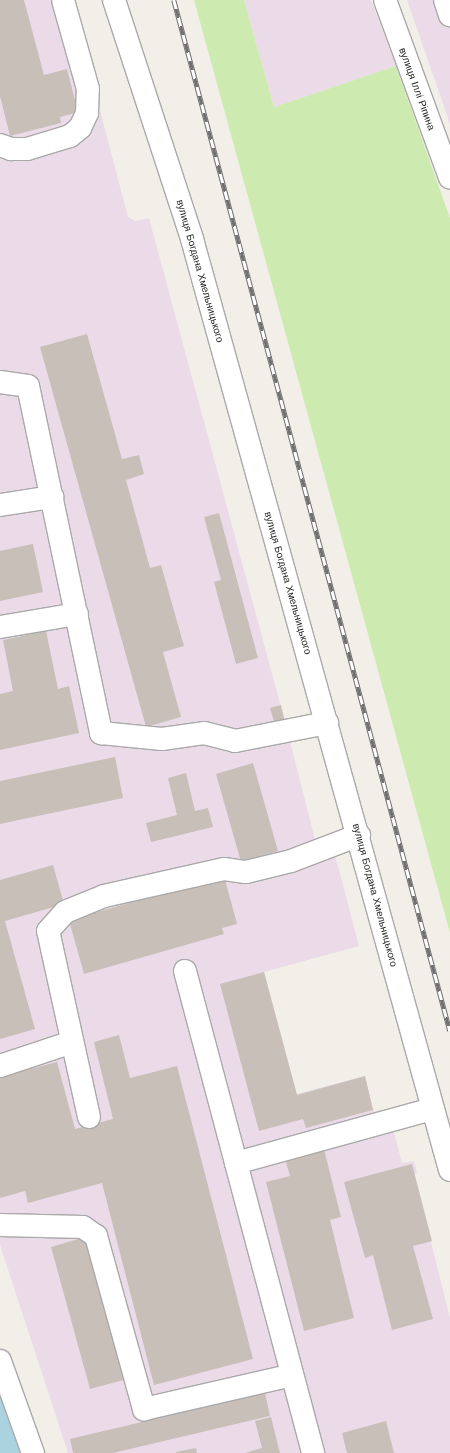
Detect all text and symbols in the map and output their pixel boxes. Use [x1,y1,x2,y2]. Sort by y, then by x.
street label: вулиця Іллі Ріпина [397,46,437,132]
street label: вулиця Богдана Хмельницького [174,198,226,344]
street label: вулиця Богдана Хмельницького [262,510,314,656]
street label: вулиця Богдана Хмельницького [350,822,400,968]

